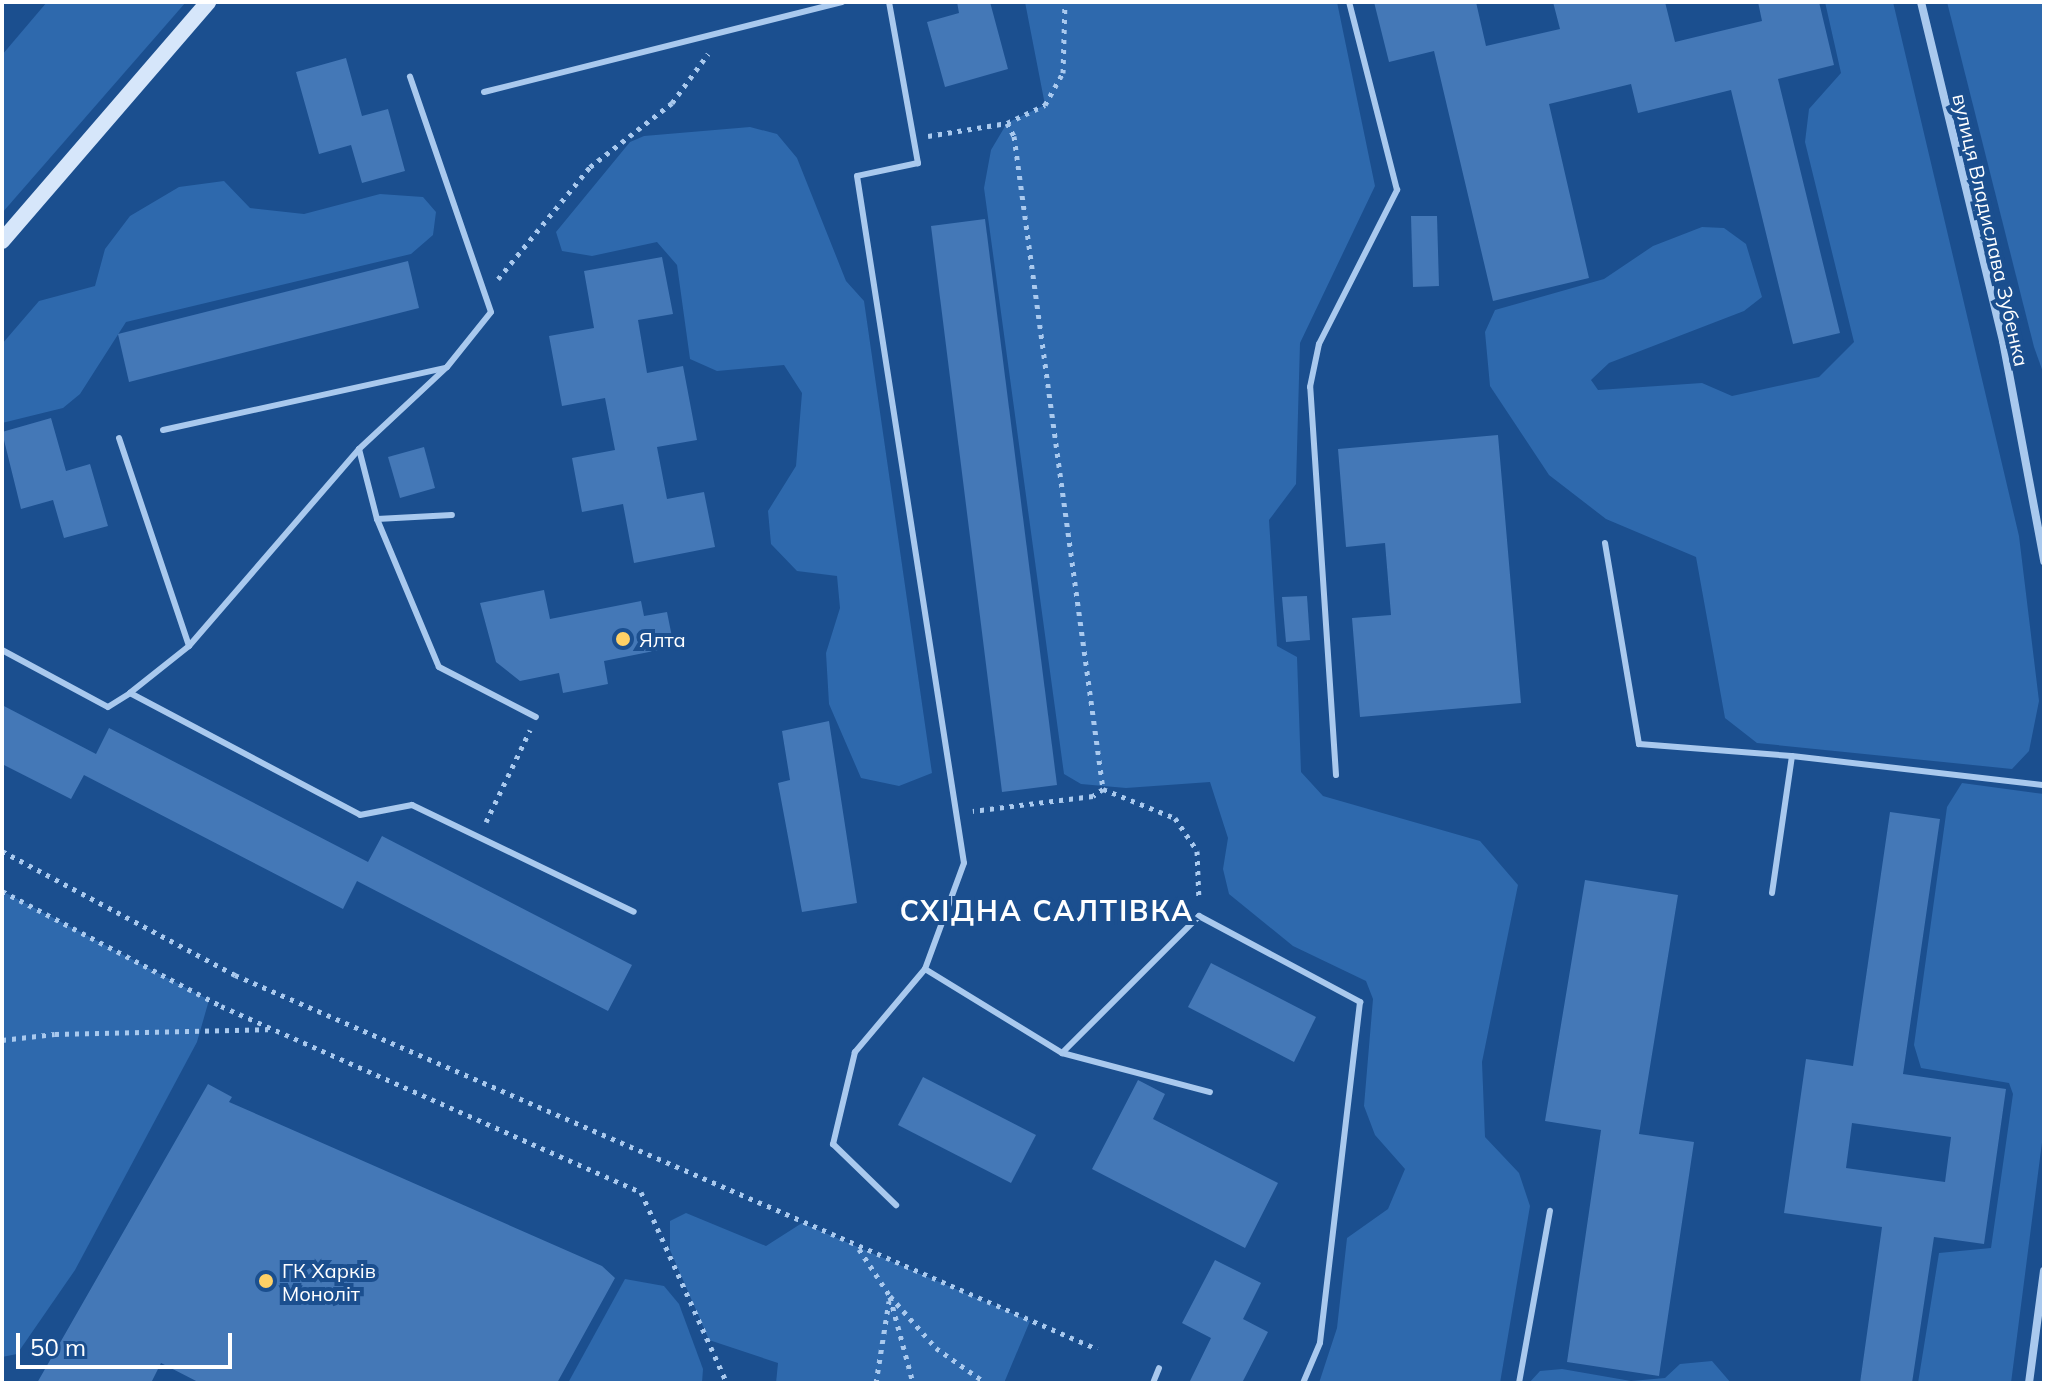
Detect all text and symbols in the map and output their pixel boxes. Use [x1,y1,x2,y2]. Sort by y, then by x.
street label: вулиця Владислава Зубенка [1948,91,2034,369]
place label: Ялта [639,627,686,651]
marker: Ялта [614,630,632,648]
district label: СХІДНА САЛТІВКА [900,894,1194,928]
place label: ГК Харків Моноліт [282,1258,376,1305]
marker: ГК Харків Моноліт [257,1272,275,1290]
scale bar [20,1317,236,1367]
text: 50 m [30,1332,86,1362]

